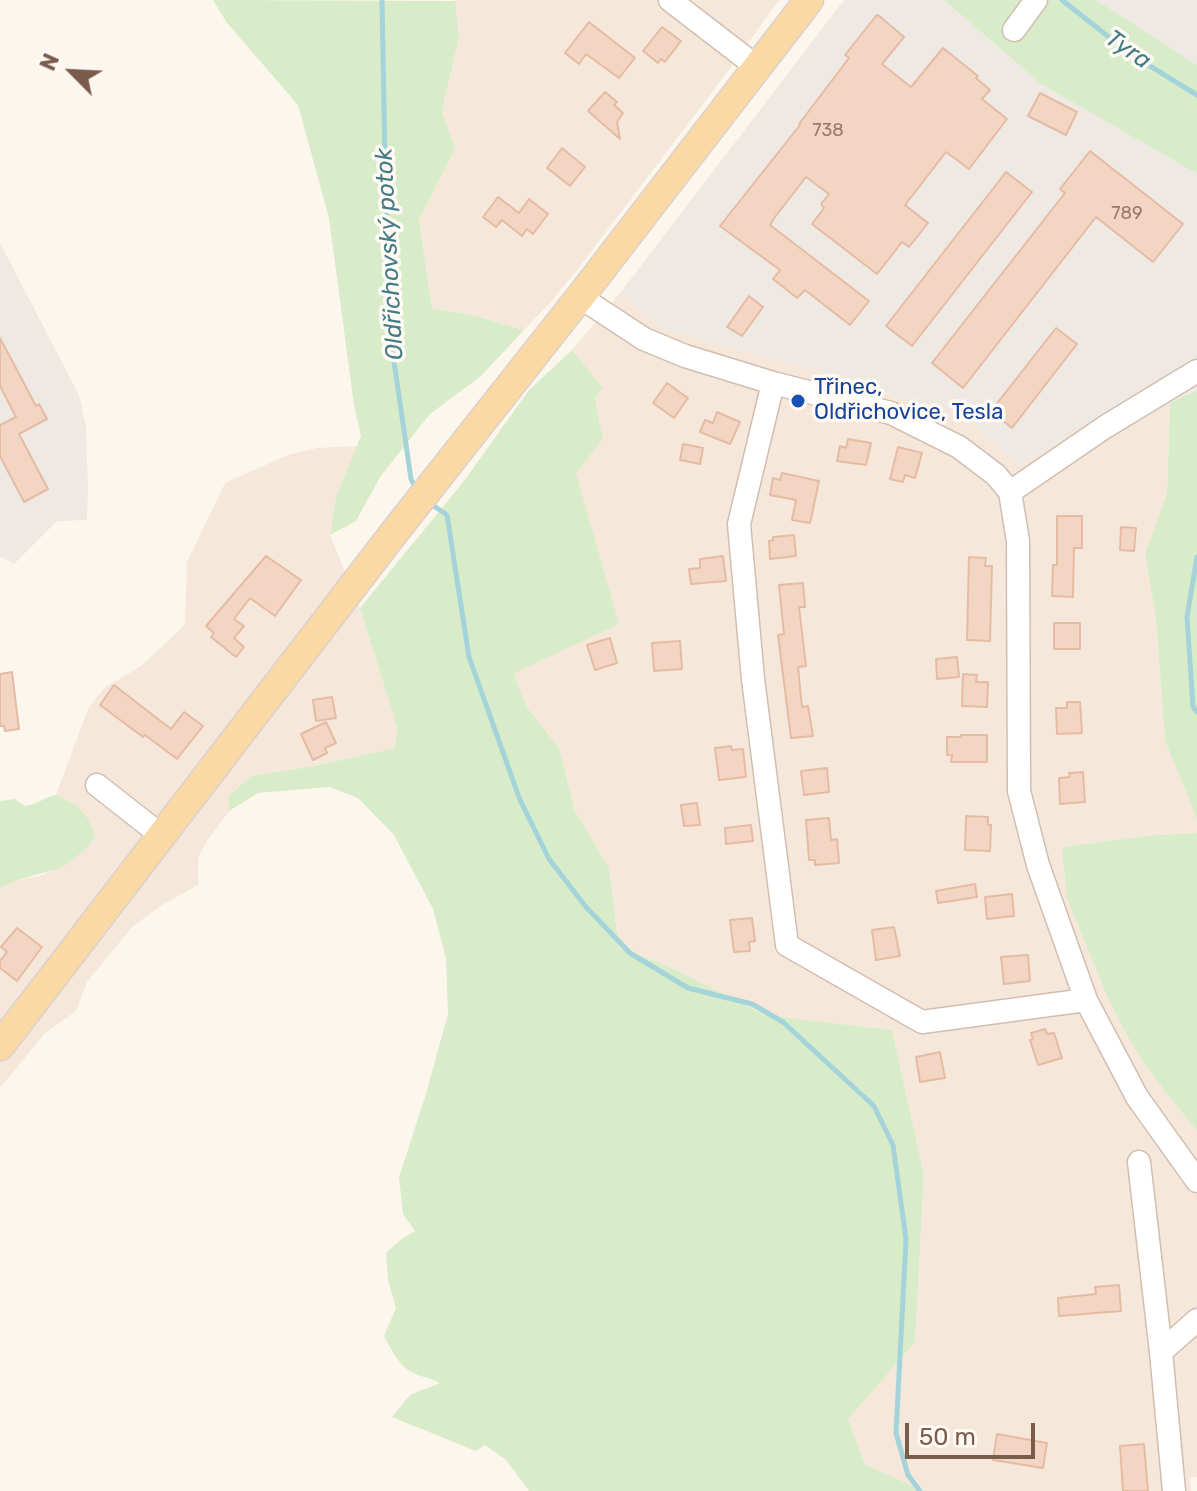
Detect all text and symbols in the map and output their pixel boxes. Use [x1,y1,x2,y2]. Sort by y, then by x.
water label: Tyra [1100,24,1156,76]
north arrow [32,32,112,112]
text: N [34,49,65,75]
house number: 738 [812,120,844,142]
water label: Oldřichovský potok [370,147,410,361]
house number: 789 [1111,203,1143,225]
place label: Třinec, Oldřichovice, Tesla [814,375,1003,426]
marker: Třinec, Oldřichovice, Tesla [789,392,807,410]
scale bar [909,1407,1039,1457]
text: 50 m [919,1423,976,1451]

